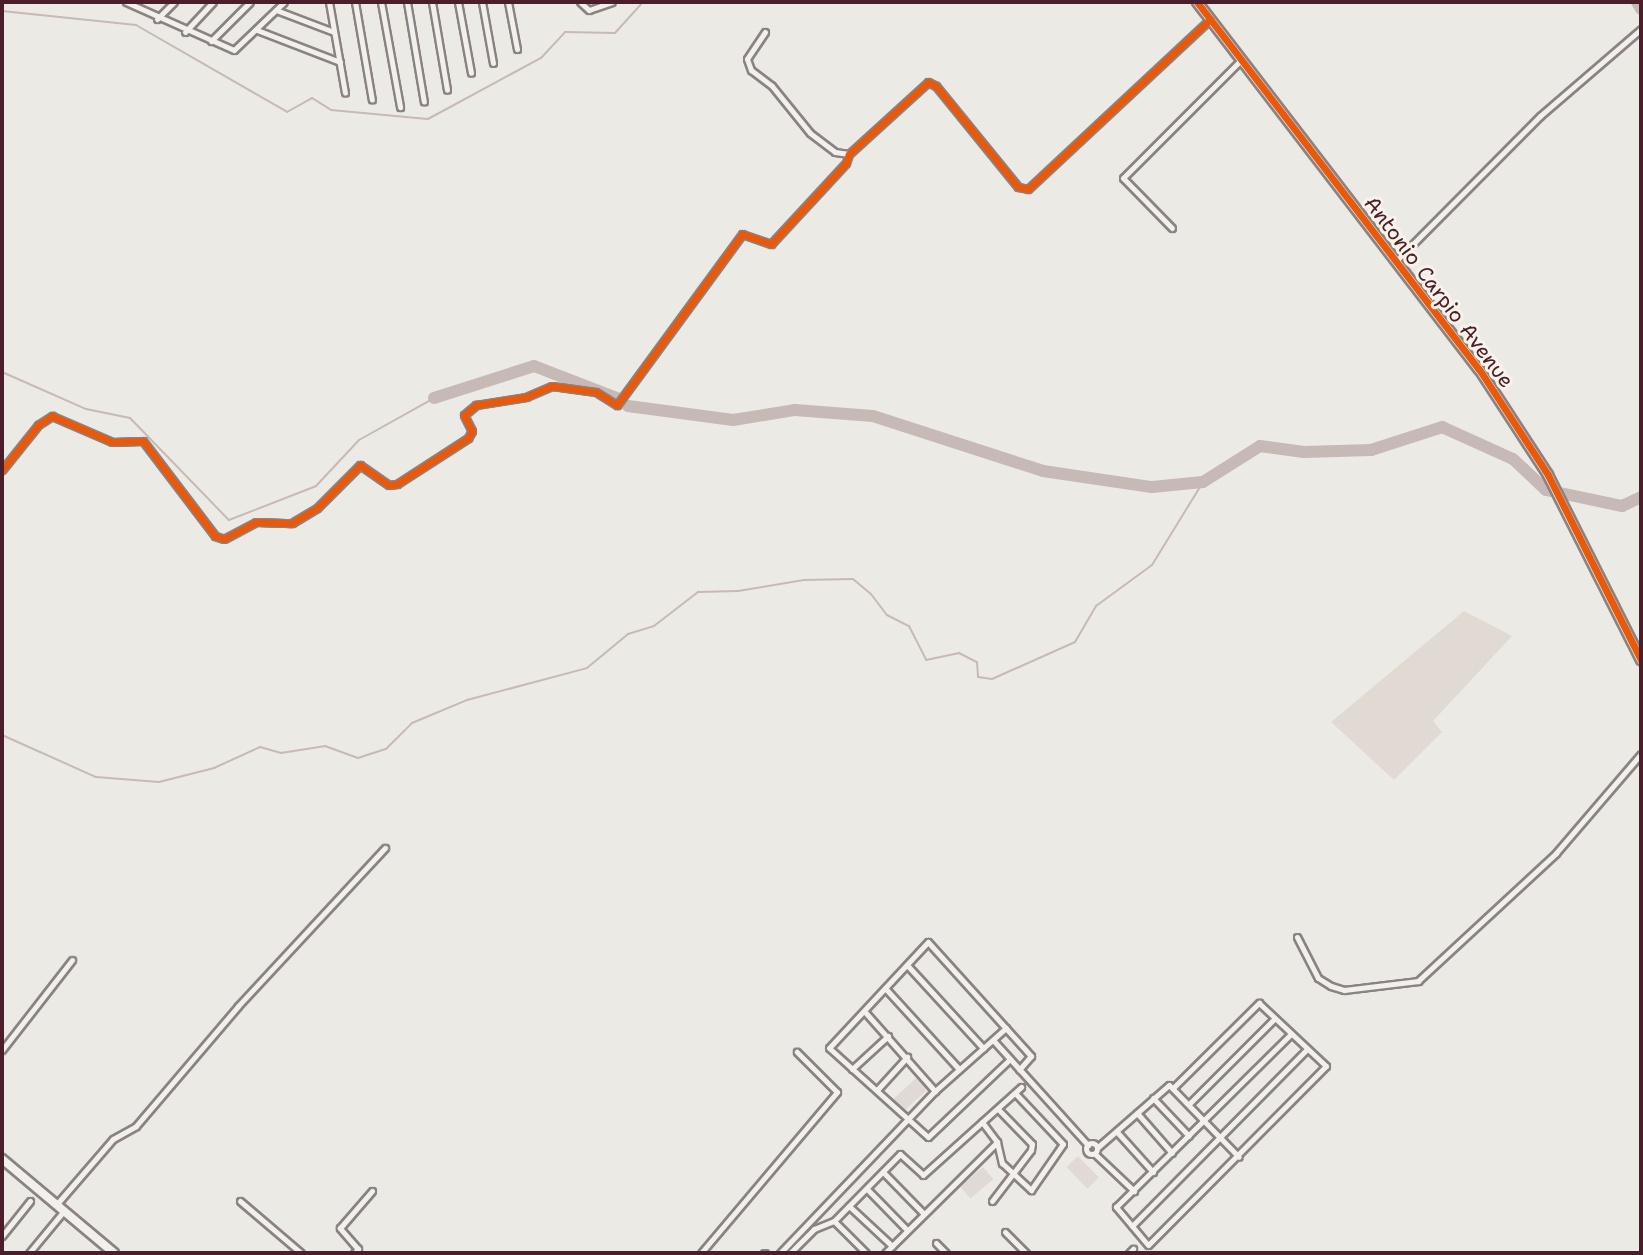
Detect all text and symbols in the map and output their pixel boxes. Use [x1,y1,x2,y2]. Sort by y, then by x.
street label: Antonio Carpio Avenue [1359,191,1519,393]

